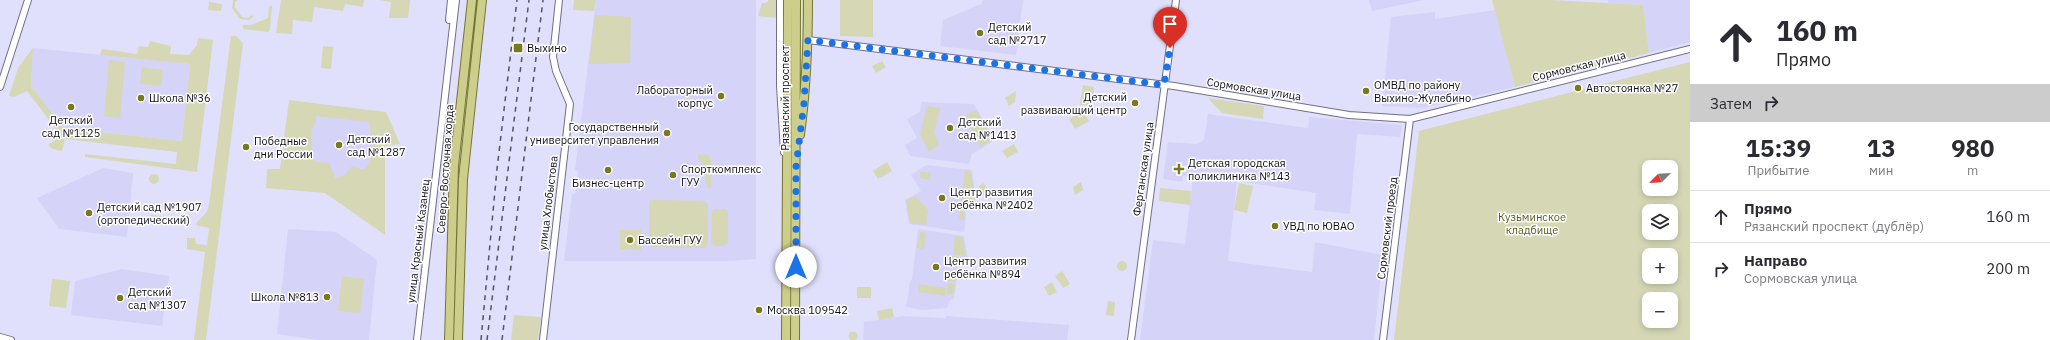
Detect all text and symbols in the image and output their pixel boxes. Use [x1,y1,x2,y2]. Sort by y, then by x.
pin [1153,7.0,1187,48]
text: 160 m [1776,12,1858,49]
icon: arrive [1159,13,1181,35]
icon: ahead [1710,16,1762,68]
place label: Детский сад №2717 [988,20,1047,47]
marker: Детский сад №2717 [975,28,985,38]
place label: Выхино [527,41,567,55]
marker: Выхино [512,42,524,54]
street label: Рязанский проспект [778,45,792,151]
street label: Сормовская улица [1531,48,1627,84]
text: Прямо [1776,48,1831,71]
street label: Сормовская улица [1206,75,1302,103]
place label: ОМВД по району Выхино-Жулебино [1374,78,1471,105]
place label: Автостоянка №27 [1586,81,1678,95]
place label: Лабораторный корпус [637,83,713,110]
marker: Автостоянка №27 [1573,83,1583,93]
marker: ОМВД по району Выхино-Жулебино [1361,86,1371,96]
place label: Детский развивающий центр [1021,90,1127,117]
place label: Школа №36 [149,91,211,105]
marker: Лабораторный корпус [716,91,726,101]
icon: right [1760,92,1782,114]
marker: Школа №36 [136,93,146,103]
text: Затем [1710,94,1752,113]
marker: Детский развивающий центр [1130,98,1140,108]
marker: Детский сад №1125 [66,102,76,112]
street label: Северо-Восточная хорда [434,104,457,234]
place label: Детский сад №1125 [42,113,100,140]
place label: Детский сад №1413 [958,115,1017,142]
place label: Государственный университет управления [530,120,659,147]
street label: Ферганская улица [1129,121,1157,217]
marker: Детский сад №1413 [945,123,955,133]
marker: Государственный университет управления [662,128,672,138]
place label: Детский сад №1287 [347,132,406,159]
text: 15:39 [1746,132,1811,164]
text: 13 [1867,132,1896,164]
text: 980 [1951,132,1994,164]
place label: Победные дни России [254,134,313,161]
marker: Детский сад №1287 [334,140,344,150]
marker: Победные дни России [241,142,251,152]
street label: улица Хлобыстова [535,155,561,251]
place label: Детская городская поликлиника №143 [1188,156,1290,183]
north arrow [1642,160,1678,196]
map controls [1642,160,1678,328]
place label: Спорткомплекс ГУУ [681,162,762,189]
text: Прибытие [1747,162,1809,179]
text: мин [1869,162,1893,179]
text: m [1967,162,1978,179]
marker: Детская городская поликлиника №143 [1173,163,1185,175]
marker: Бизнес-центр [603,165,613,175]
marker: Спорткомплекс ГУУ [668,170,678,180]
street label: Сормовский проезд [1374,175,1400,280]
place label: Бизнес-центр [572,176,644,190]
street label: улица Красный Казанец [403,178,433,304]
place label: Центр развития ребёнка №2402 [950,185,1033,212]
marker: Центр развития ребёнка №2402 [937,193,947,203]
text: Прямо [1744,199,1792,218]
place label: Детский сад №1907 (ортопедический) [97,200,202,227]
button: layers [1642,204,1678,240]
icon: ahead [1710,206,1732,228]
text: 160 m [1986,207,2030,226]
marker: Детский сад №1907 (ортопедический) [84,208,94,218]
park label: Кузьминское кладбище [1498,210,1566,237]
text: Рязанский проспект (дублёр) [1744,218,1924,235]
place label: УВД по ЮВАО [1283,219,1355,233]
marker: УВД по ЮВАО [1270,221,1280,231]
place label: Бассейн ГУУ [638,233,702,247]
marker: Бассейн ГУУ [625,235,635,245]
position arrow [775,246,817,288]
button: + [1642,248,1678,284]
text: Направо [1744,251,1807,270]
place label: Центр развития ребёнка №894 [944,254,1027,281]
icon: right [1710,258,1732,280]
text: 200 m [1986,259,2030,278]
marker: Центр развития ребёнка №894 [931,262,941,272]
text: Сормовская улица [1744,270,1857,287]
place label: Детский сад №1307 [128,285,187,312]
place label: Школа №813 [251,290,319,304]
marker: Школа №813 [322,292,332,302]
button: − [1642,292,1678,328]
marker: Детский сад №1307 [115,293,125,303]
place label: Москва 109542 [767,303,848,317]
marker: Москва 109542 [754,305,764,315]

